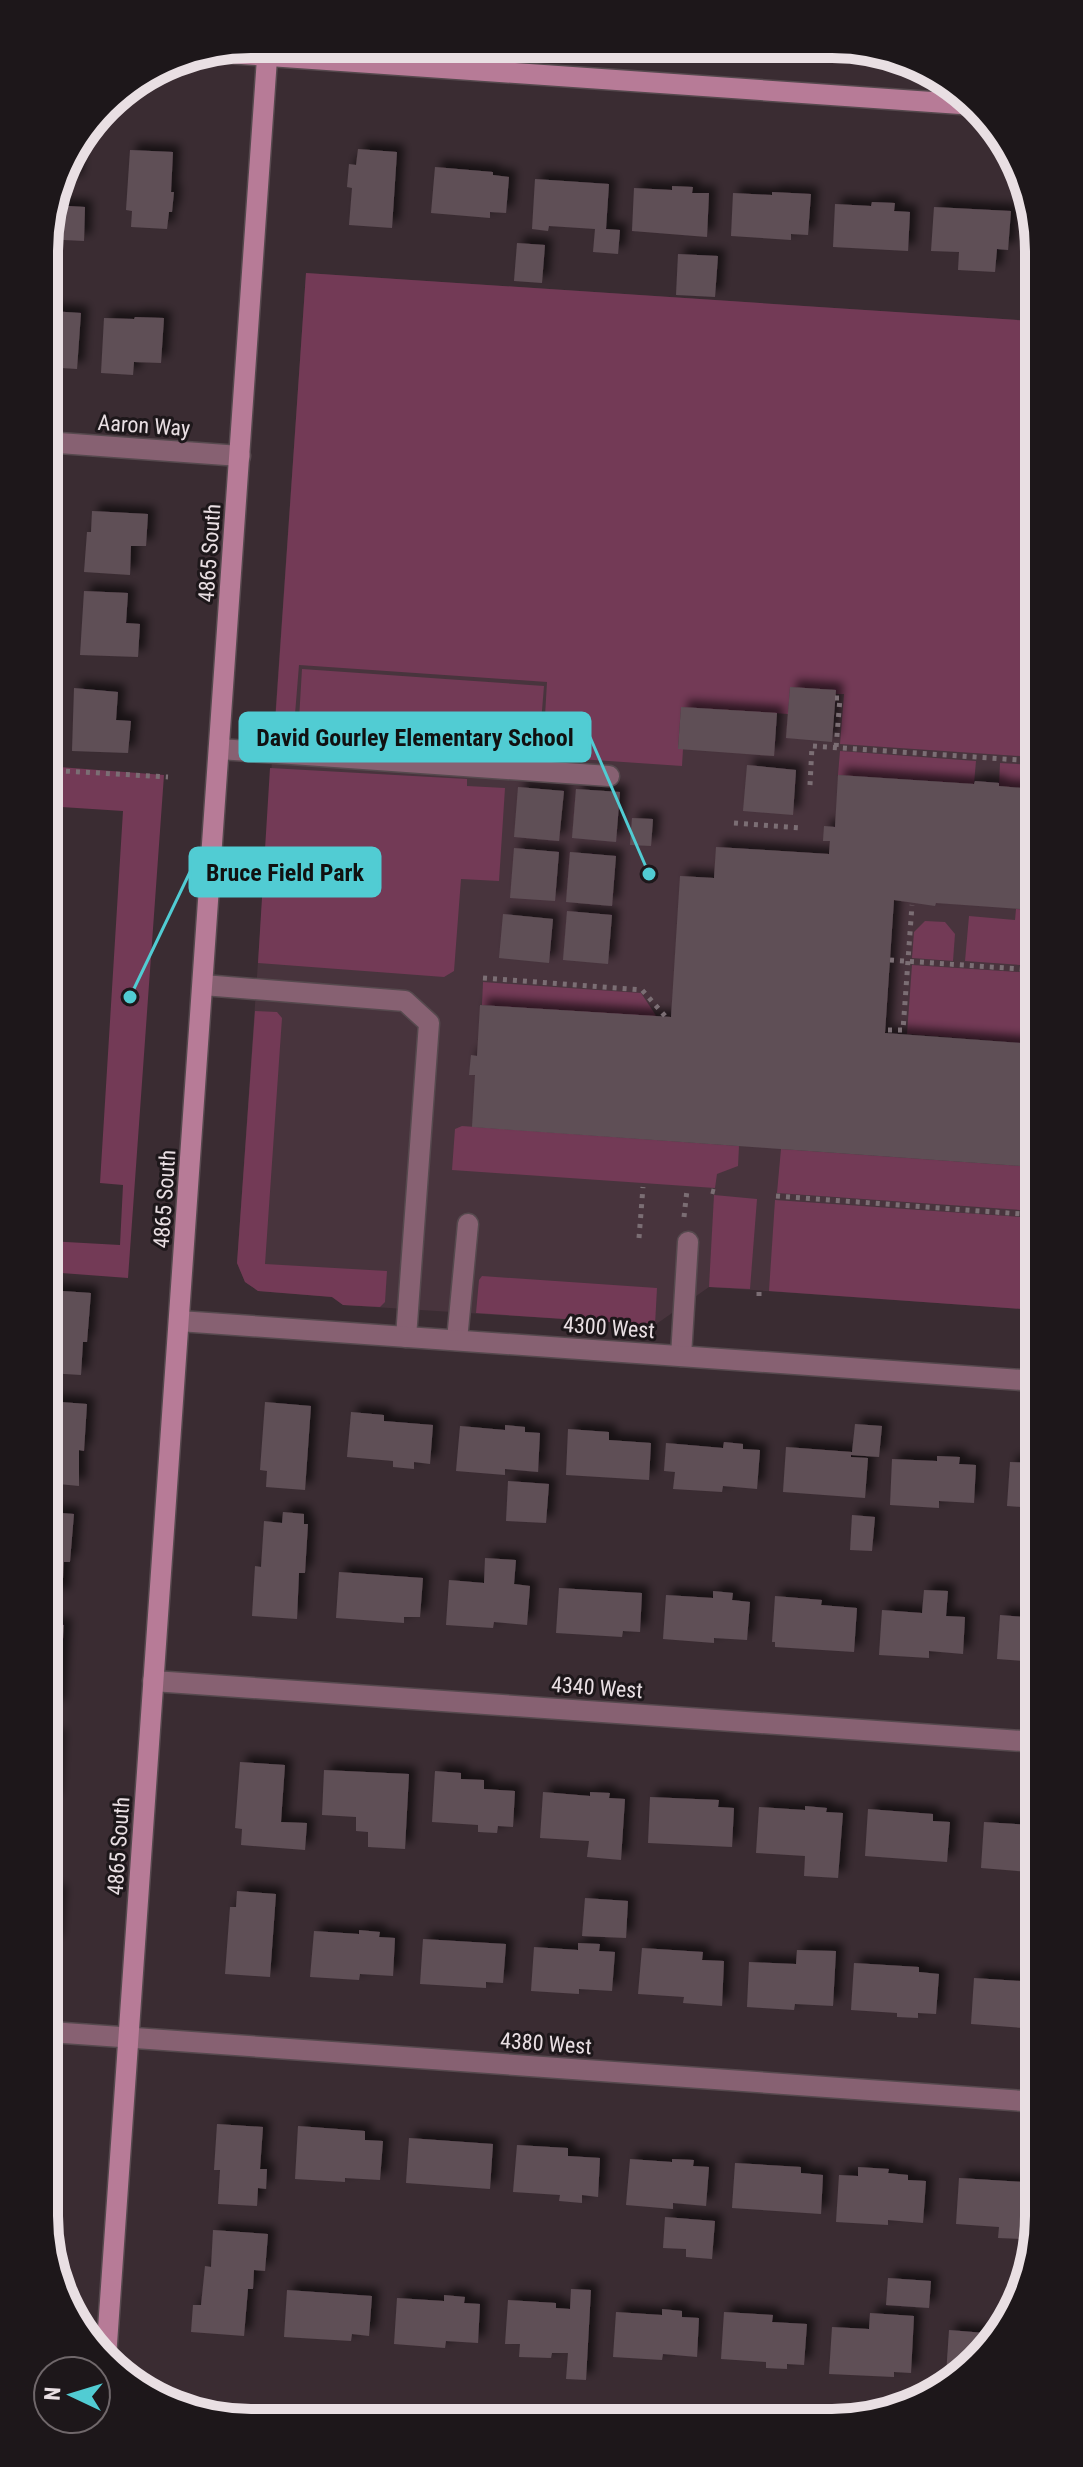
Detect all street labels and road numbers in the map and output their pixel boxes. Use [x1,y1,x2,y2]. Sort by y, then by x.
street label: Aaron Way [97,410,191,441]
street label: 4865 South [194,503,225,603]
street label: 4865 South [149,1149,180,1249]
street label: 4300 West [562,1312,656,1343]
street label: 4340 West [550,1672,644,1703]
street label: 4865 South [103,1796,134,1896]
street label: 4380 West [499,2028,593,2059]

